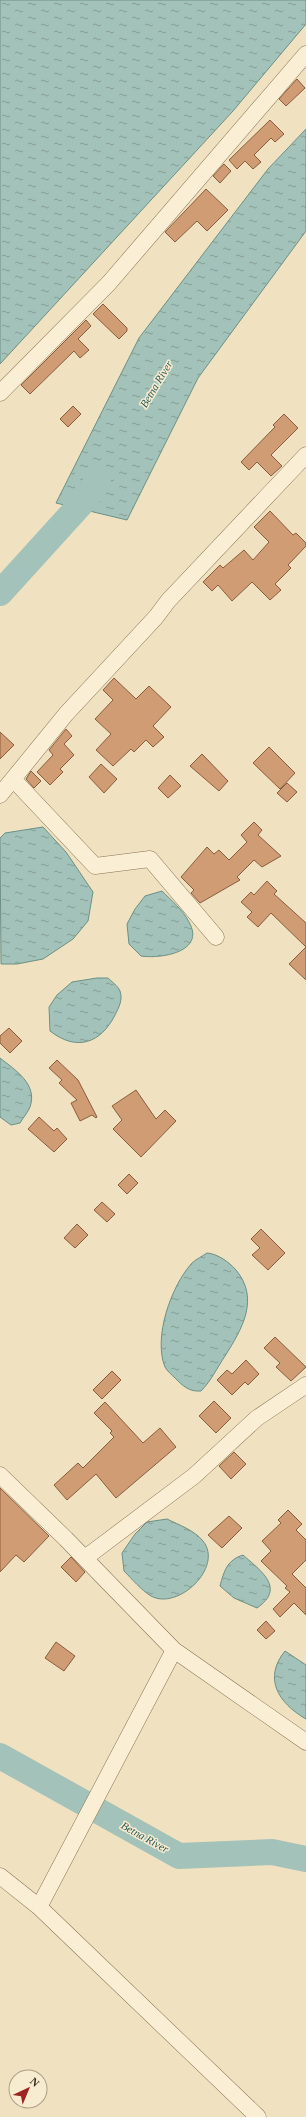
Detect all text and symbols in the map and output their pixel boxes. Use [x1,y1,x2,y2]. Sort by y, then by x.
water label: Betna River [137,358,175,409]
water label: Betna River [119,1819,171,1855]
north arrow [8,2069,48,2109]
text: N [28,2075,42,2089]

